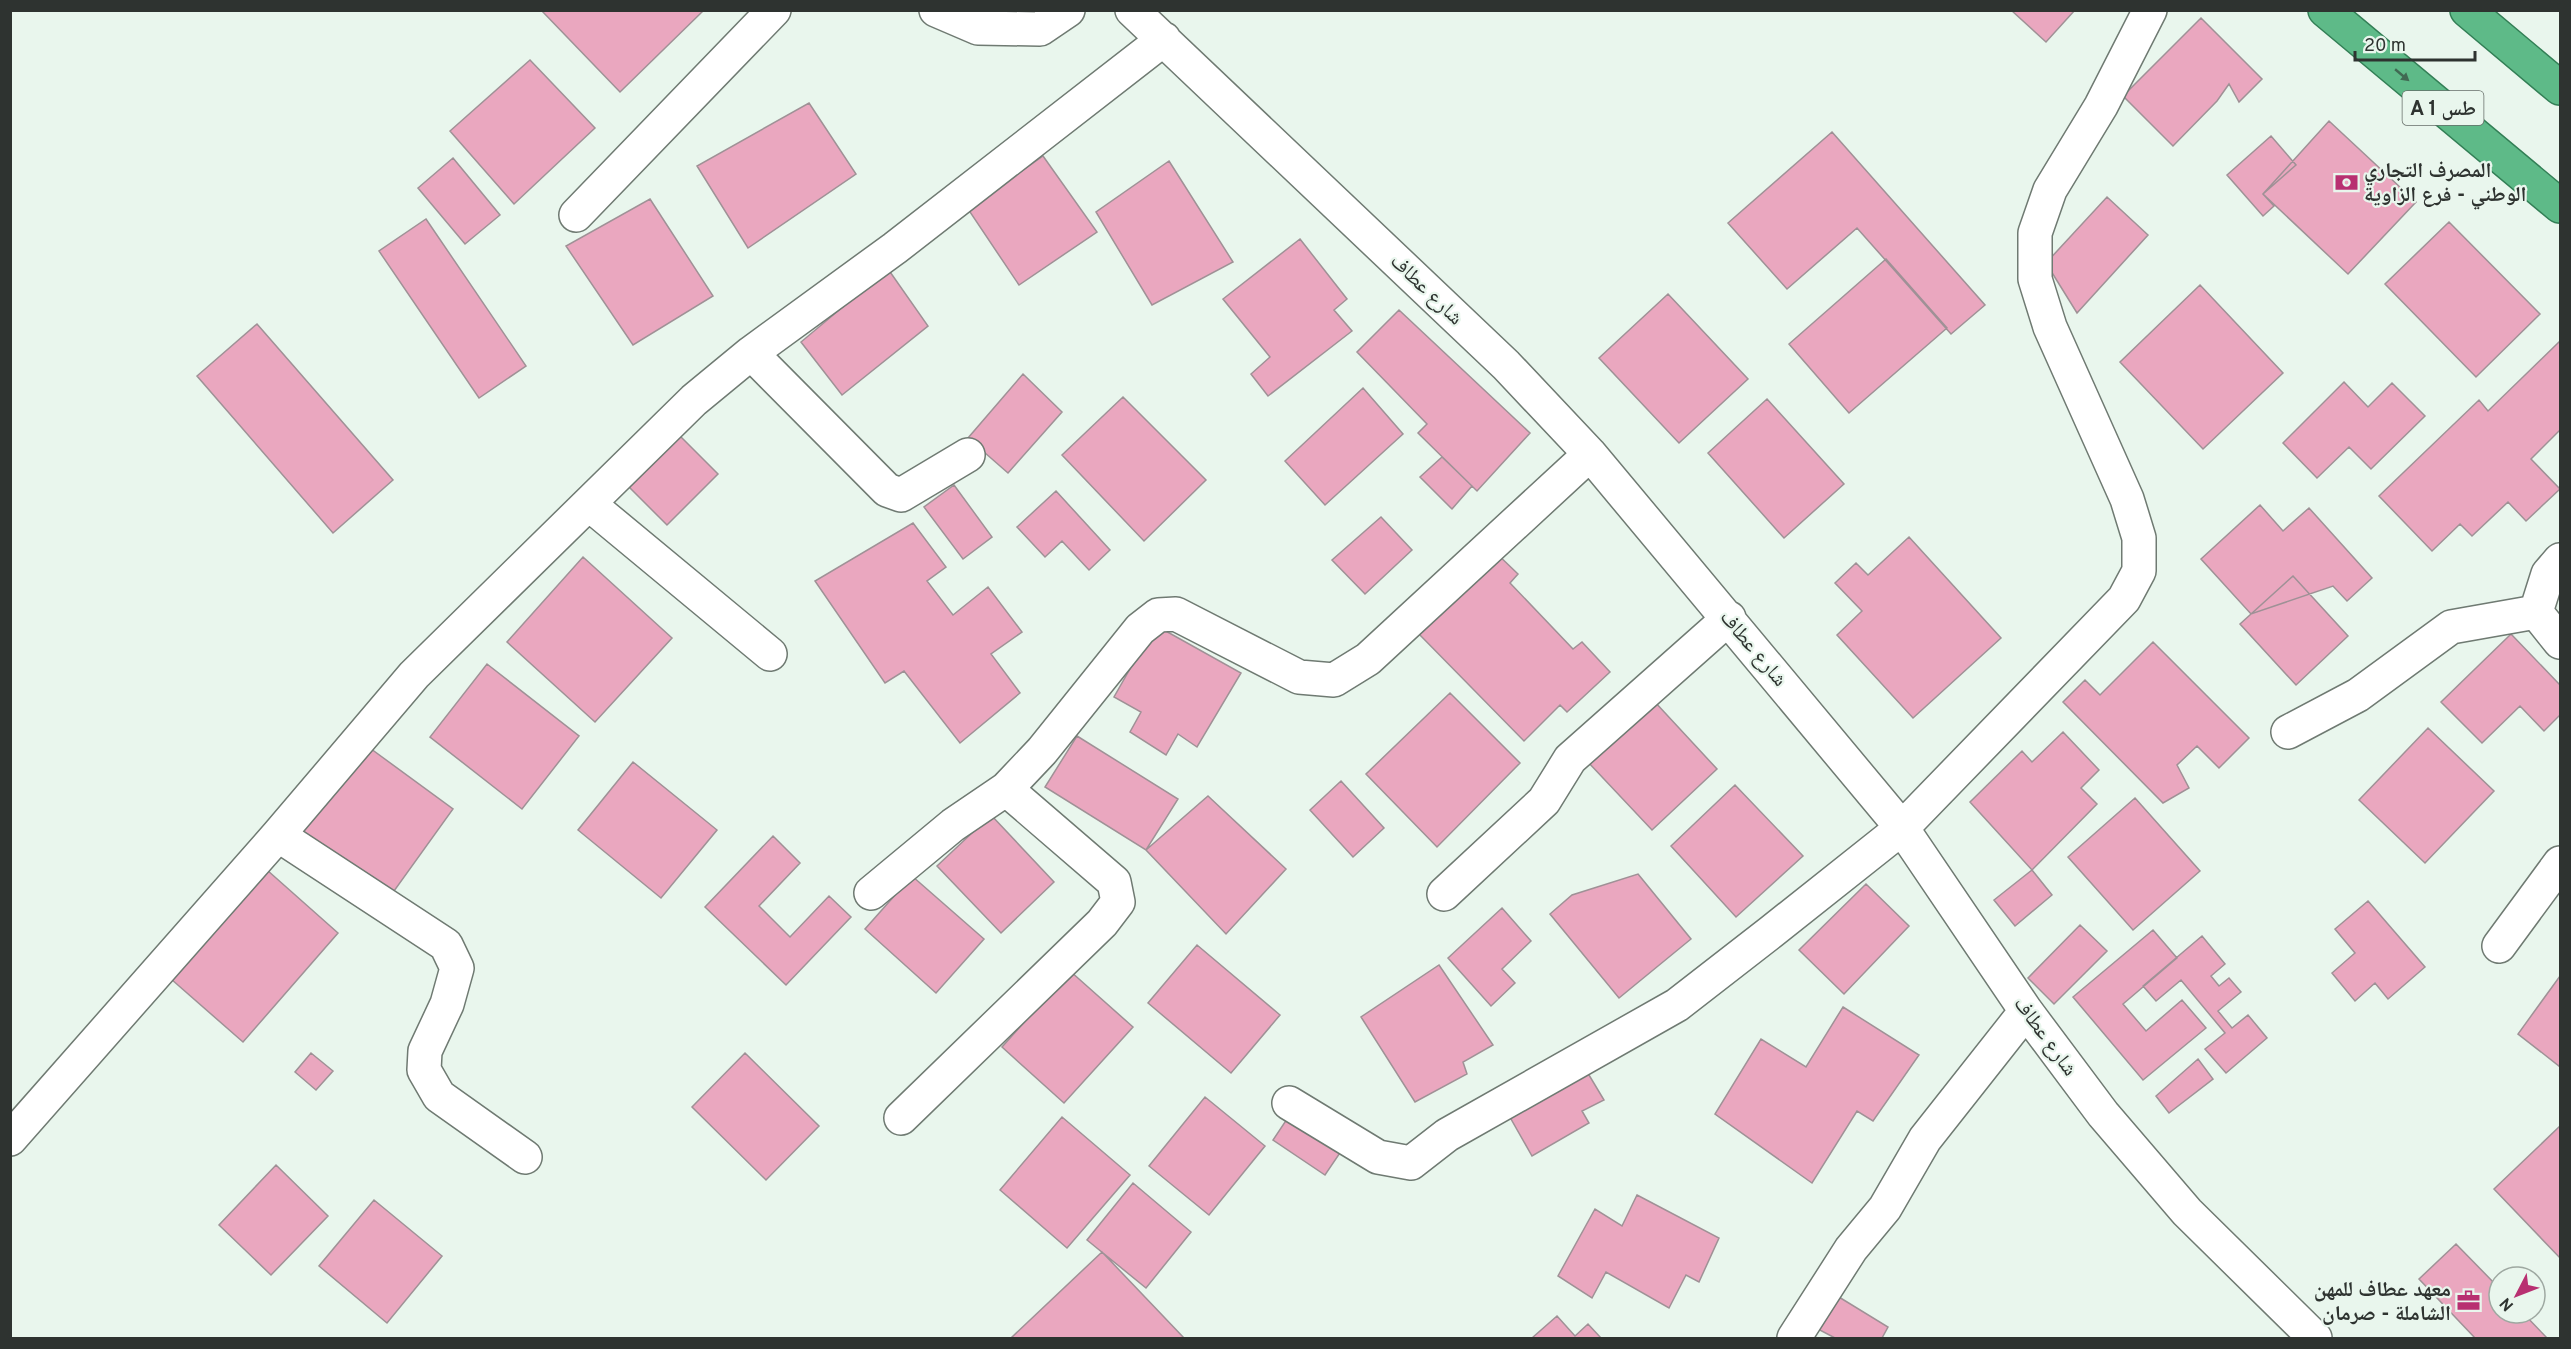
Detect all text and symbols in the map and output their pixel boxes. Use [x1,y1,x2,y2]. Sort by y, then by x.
scale bar [2355,24,2475,62]
text: 20 m [2364,35,2406,58]
one-way arrow [2394,68,2410,81]
road number: A 1 طس [2402,91,2484,125]
place label: المصرف التجاري الوطني - فرع الزاوية [2364,158,2527,210]
bank icon: المصرف التجاري الوطني - فرع الزاوية [2333,169,2359,195]
street label: شارع عطاف [1384,248,1468,332]
street label: شارع عطاف [1713,605,1793,693]
street label: شارع عطاف [2007,992,2083,1082]
north arrow [2487,1265,2547,1325]
place label: معهد عطاف للمهن الشاملة - صرمان [2314,1277,2451,1328]
office icon: معهد عطاف للمهن الشاملة - صرمان [2456,1288,2482,1314]
text: N [2496,1293,2519,1315]

